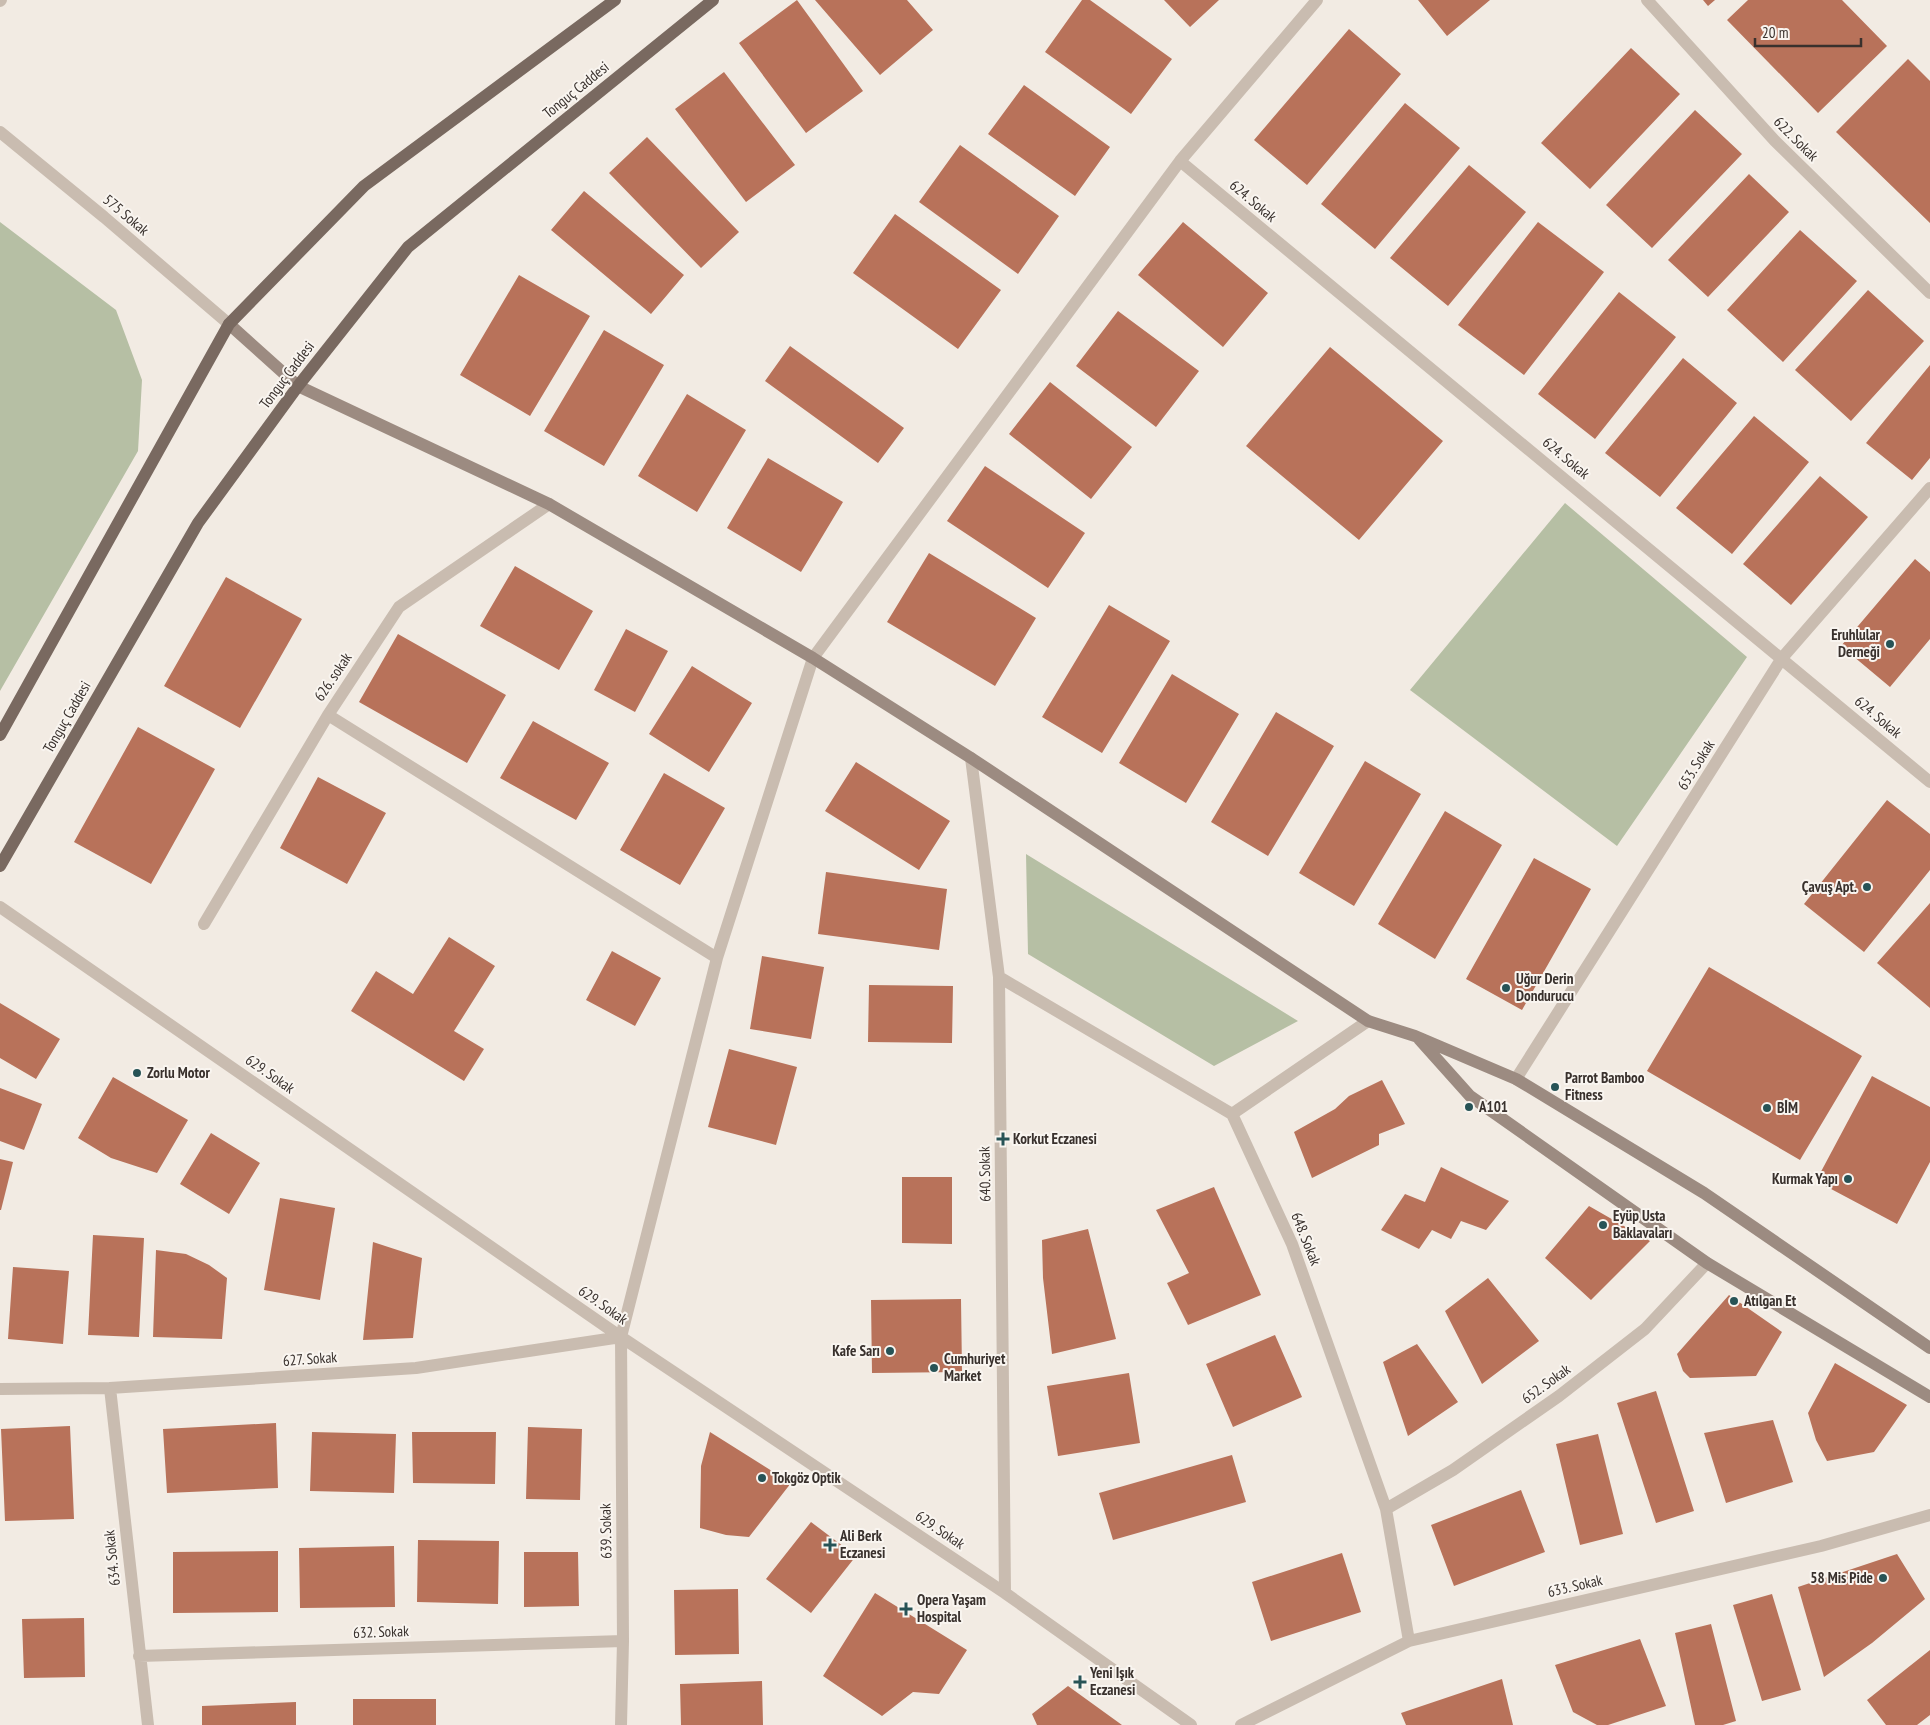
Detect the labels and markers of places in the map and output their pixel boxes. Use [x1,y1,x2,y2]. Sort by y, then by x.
place label: Eruhlular Derneği [1831,625,1881,661]
marker: Eruhlular Derneği [1884,638,1896,650]
place label: Çavuş Apt. [1802,877,1857,896]
marker: Çavuş Apt. [1861,881,1873,893]
place label: Uğur Derin Dondurucu [1516,969,1574,1005]
marker: Uğur Derin Dondurucu [1500,982,1512,994]
place label: Zorlu Motor [147,1063,210,1082]
marker: Zorlu Motor [131,1067,143,1079]
place label: Parrot Bamboo Fitness [1565,1068,1645,1104]
marker: Parrot Bamboo Fitness [1549,1081,1561,1093]
place label: A101 [1478,1097,1508,1116]
place label: BİM [1777,1098,1798,1117]
marker: A101 [1463,1101,1475,1113]
marker: BİM [1761,1102,1773,1114]
place label: Korkut Eczanesi [1013,1129,1097,1148]
marker: Korkut Eczanesi [997,1133,1009,1145]
place label: Kurmak Yapı [1772,1169,1838,1188]
marker: Kurmak Yapı [1842,1173,1854,1185]
place label: Eyüp Usta Baklavaları [1613,1206,1672,1242]
marker: Eyüp Usta Baklavaları [1597,1219,1609,1231]
place label: Atılgan Et [1743,1291,1797,1310]
marker: Atılgan Et [1728,1295,1740,1307]
place label: Kafe Sarı [832,1341,880,1360]
marker: Kafe Sarı [884,1345,896,1357]
place label: Cumhuriyet Market [944,1349,1006,1385]
marker: Cumhuriyet Market [928,1362,940,1374]
place label: Tokgöz Optik [772,1468,841,1487]
marker: Tokgöz Optik [756,1472,768,1484]
place label: Ali Berk Eczanesi [839,1526,885,1562]
marker: Ali Berk Eczanesi [824,1539,836,1551]
place label: 58 Mis Pide [1810,1568,1873,1587]
marker: 58 Mis Pide [1877,1572,1889,1584]
place label: Opera Yaşam Hospital [917,1590,986,1626]
marker: Opera Yaşam Hospital [899,1602,913,1616]
place label: Yeni Işık Eczanesi [1089,1663,1135,1699]
marker: Yeni Işık Eczanesi [1074,1676,1086,1688]

